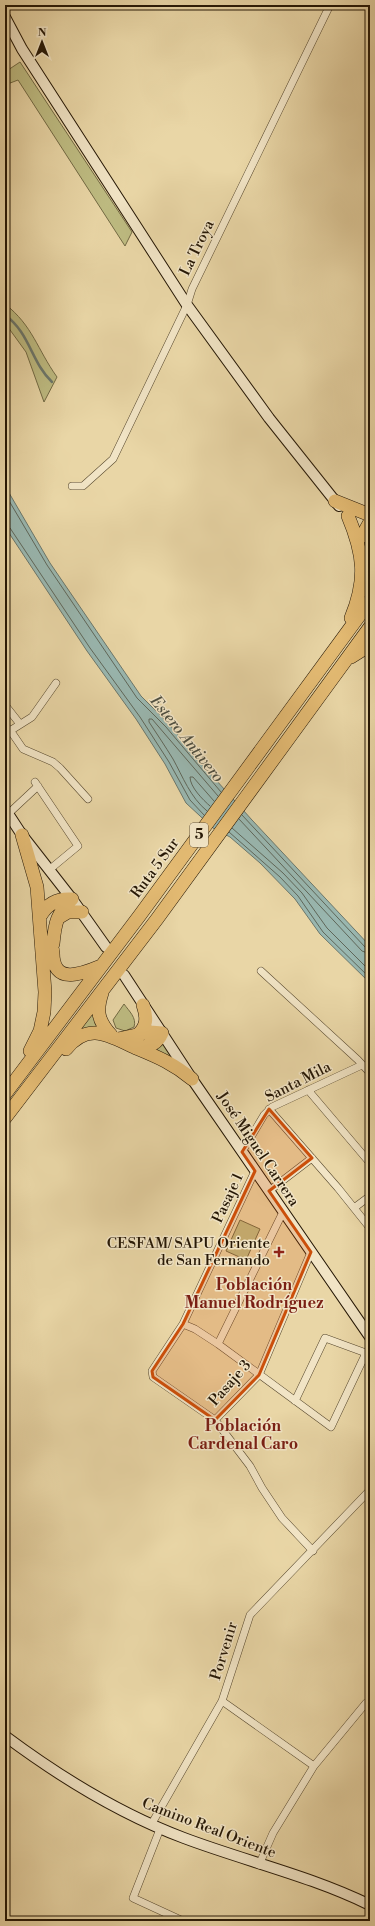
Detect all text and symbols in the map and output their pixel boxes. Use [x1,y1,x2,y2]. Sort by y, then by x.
north arrow [22,22,62,62]
text: N [38,26,47,40]
street label: La Troya [175,217,219,279]
water label: Estero Antivero [145,691,228,786]
road number: 5 [190,823,208,847]
street label: Ruta 5 Sur [127,834,184,902]
street label: Santa Mila [262,1057,335,1107]
street label: José Miguel Carrera [212,1087,304,1210]
street label: Pasaje 1 [208,1169,248,1226]
place label: CESFAM/ SAPU Oriente de San Fernando [107,1234,270,1270]
marker: CESFAM/ SAPU Oriente de San Fernando [273,1246,285,1258]
district label: Población Manuel Rodríguez [184,1275,324,1313]
street label: Pasaje 3 [205,1356,255,1410]
district label: Población Cardenal Caro [188,1416,298,1454]
street label: Porvenir [206,1619,242,1682]
street label: Camino Real Oriente [139,1794,279,1862]

